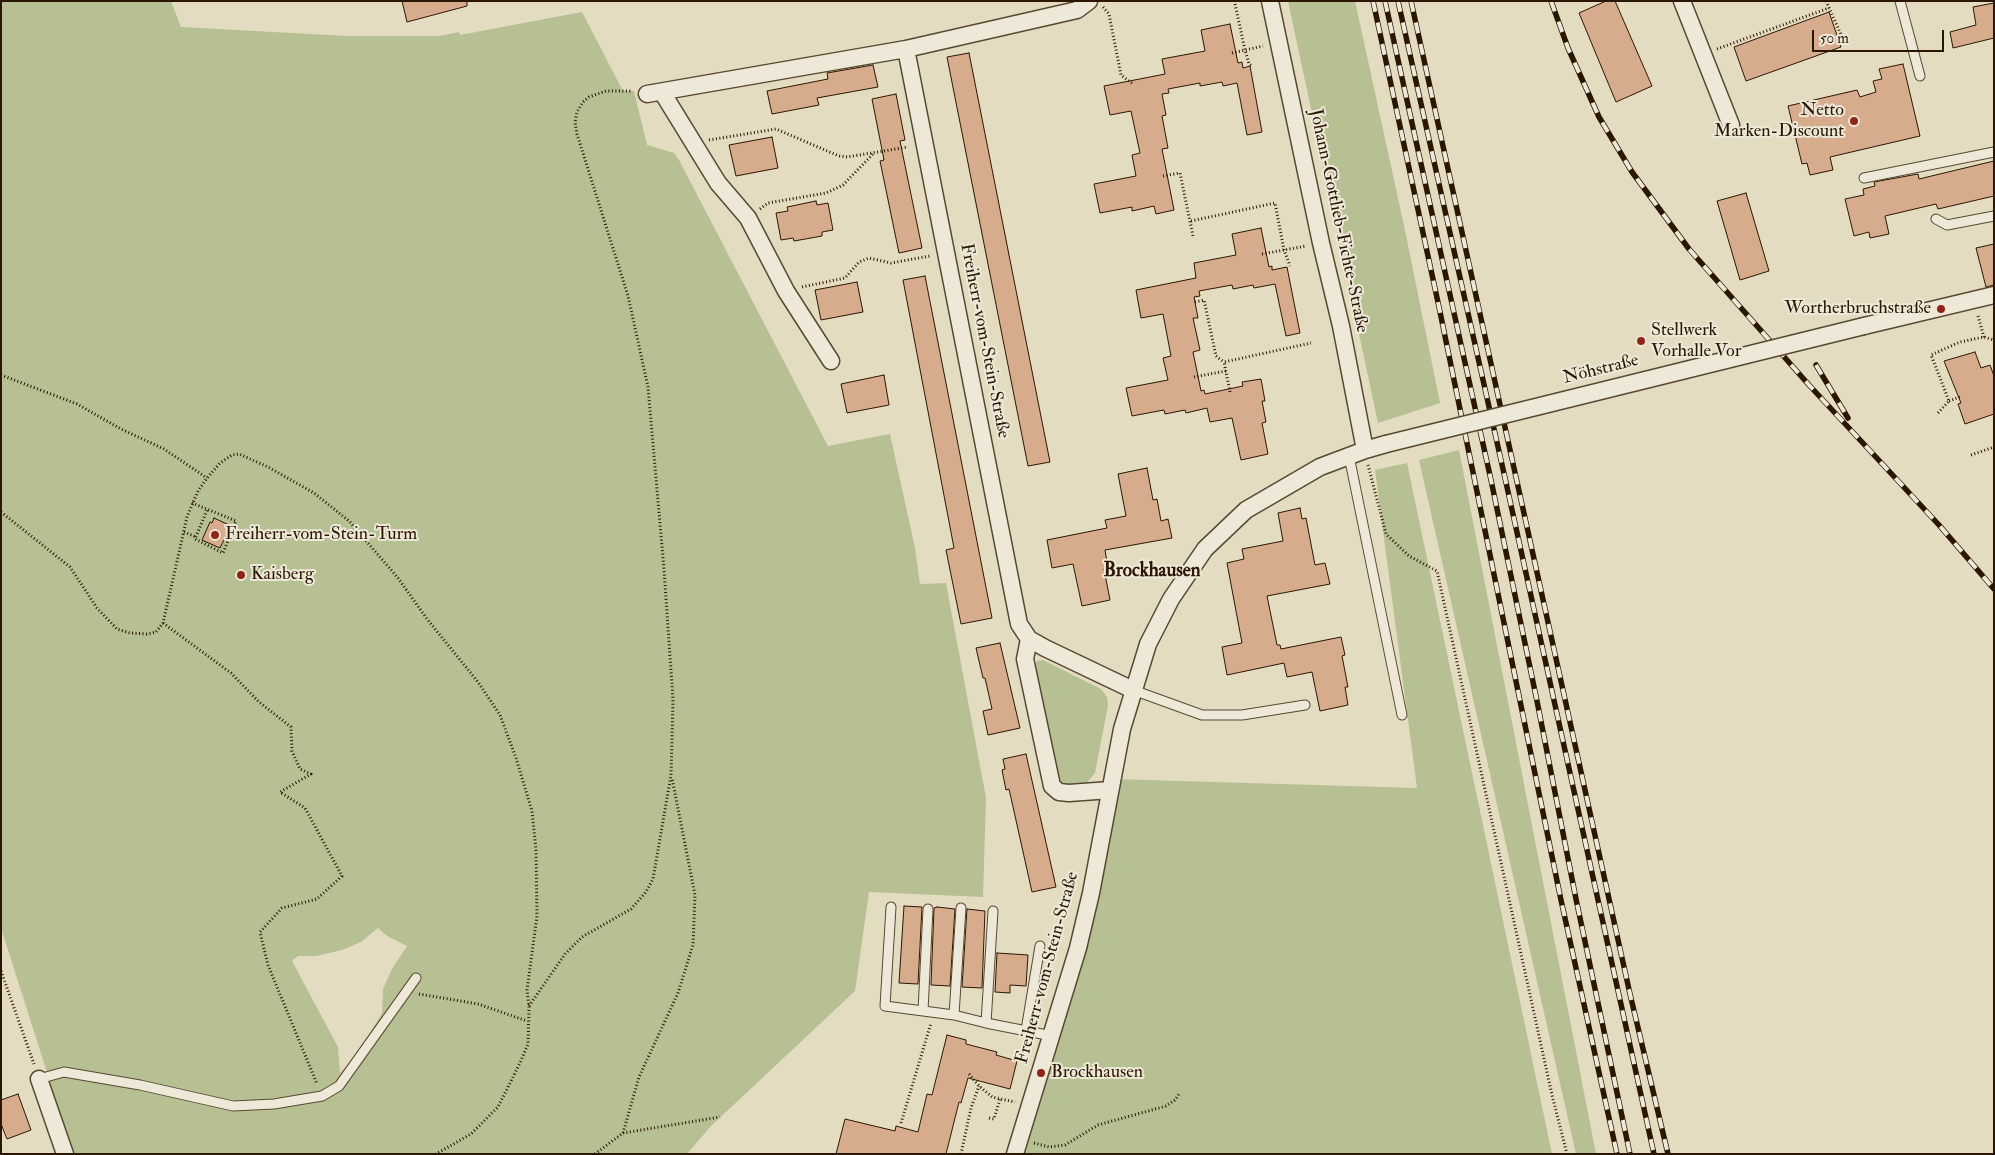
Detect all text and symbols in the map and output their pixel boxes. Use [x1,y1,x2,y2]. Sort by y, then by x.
scale bar [1815,20,1948,52]
text: 50 m [1820,29,1849,48]
place label: Netto Marken-Discount [1714,100,1844,142]
street label: Johann-Gottlieb-Fichte-Straße [1304,107,1372,335]
marker: Netto Marken-Discount [1848,115,1860,127]
street label: Freiherr-vom-Stein-Straße [955,242,1013,440]
place label: Wortherbruchstraße [1785,298,1931,320]
marker: Wortherbruchstraße [1935,303,1947,315]
place label: Stellwerk Vorhalle Vor [1651,320,1741,362]
marker: Stellwerk Vorhalle Vor [1635,335,1647,347]
street label: Nöhstraße [1561,350,1641,390]
place label: Freiherr-vom-Stein-Turm [225,524,417,546]
marker: Freiherr-vom-Stein-Turm [209,529,221,541]
district label: Brockhausen [1103,561,1201,583]
place label: Kaisberg [251,564,314,586]
marker: Kaisberg [235,569,247,581]
street label: Freiherr-vom-Stein-Straße [1012,870,1084,1066]
place label: Brockhausen [1051,1062,1143,1084]
marker: Brockhausen [1035,1067,1047,1079]

